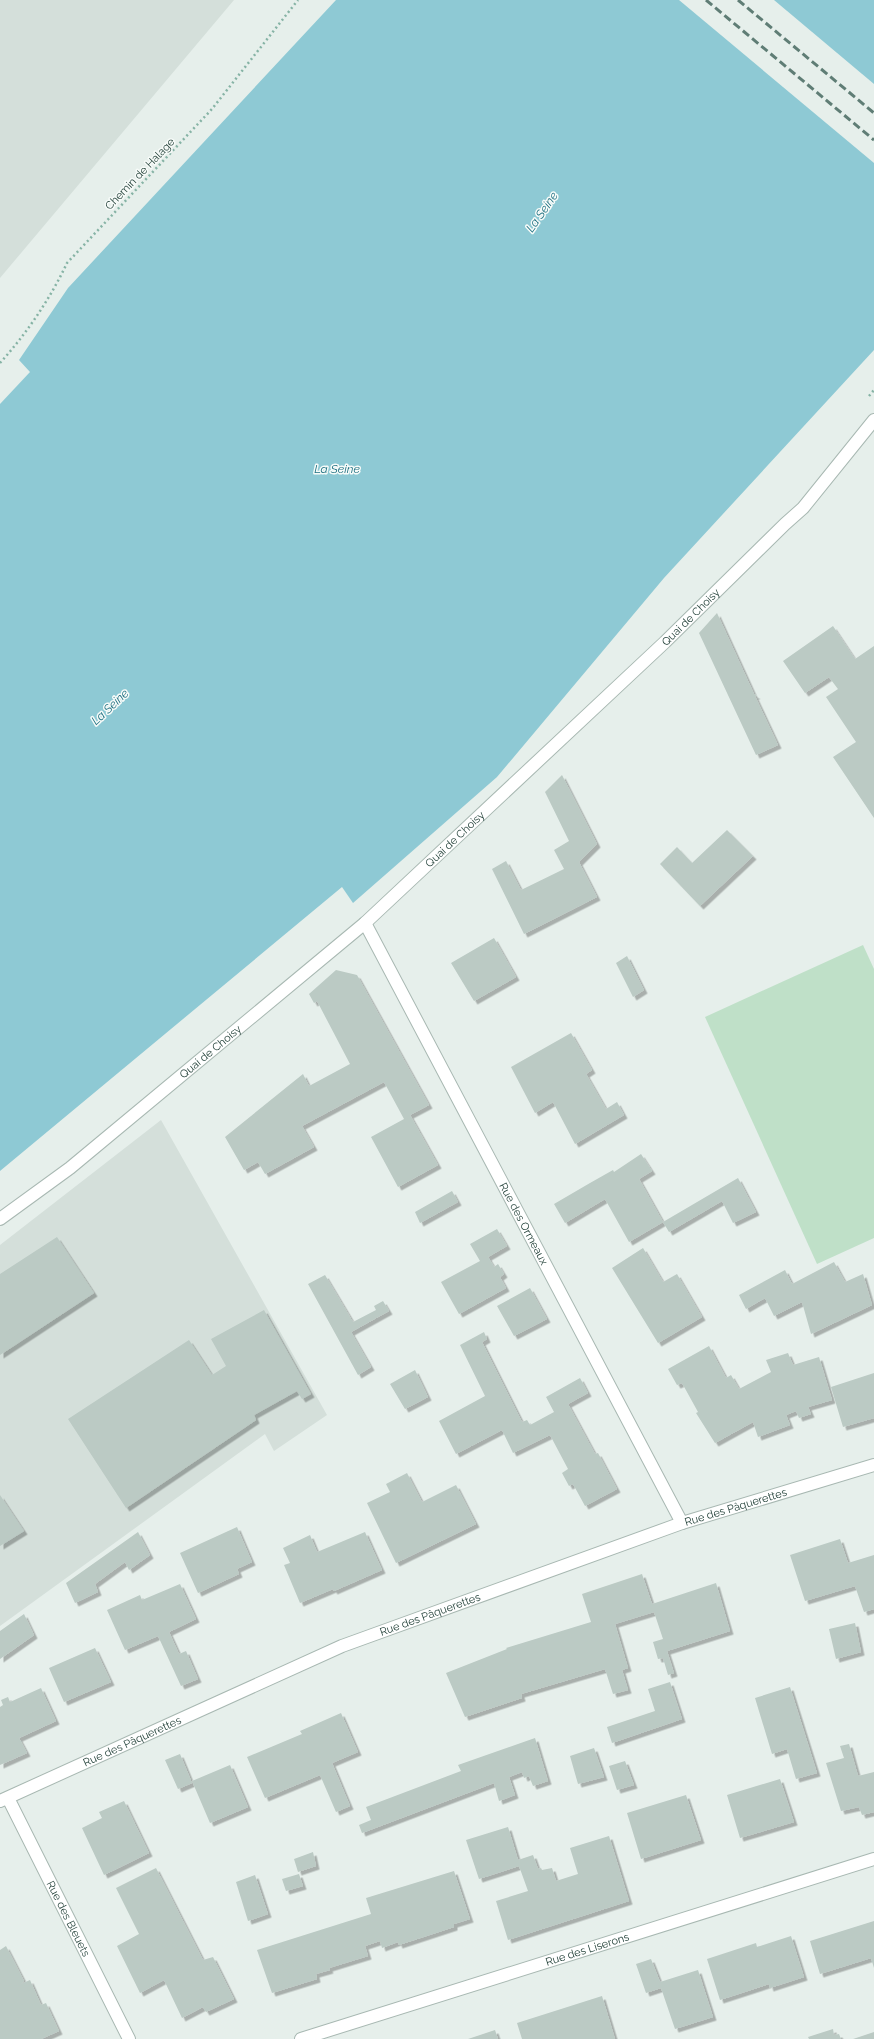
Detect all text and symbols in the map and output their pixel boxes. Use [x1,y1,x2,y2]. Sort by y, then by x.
street label: Chemin de Halage [102,135,178,213]
water label: La Seine [523,189,561,235]
water label: La Seine [314,462,360,476]
street label: Quai de Choisy [659,585,722,648]
water label: La Seine [89,686,132,728]
street label: Quai de Choisy [422,808,487,870]
street label: Quai de Choisy [177,1022,244,1081]
street label: Rue des Ormeaux [497,1180,551,1267]
street label: Rue des Pâquerettes [683,1485,788,1528]
street label: Rue des Pâquerettes [378,1590,482,1638]
street label: Rue des Pâquerettes [81,1713,183,1769]
street label: Rue des Bleuets [44,1879,93,1959]
street label: Rue des Liserons [544,1930,631,1968]

